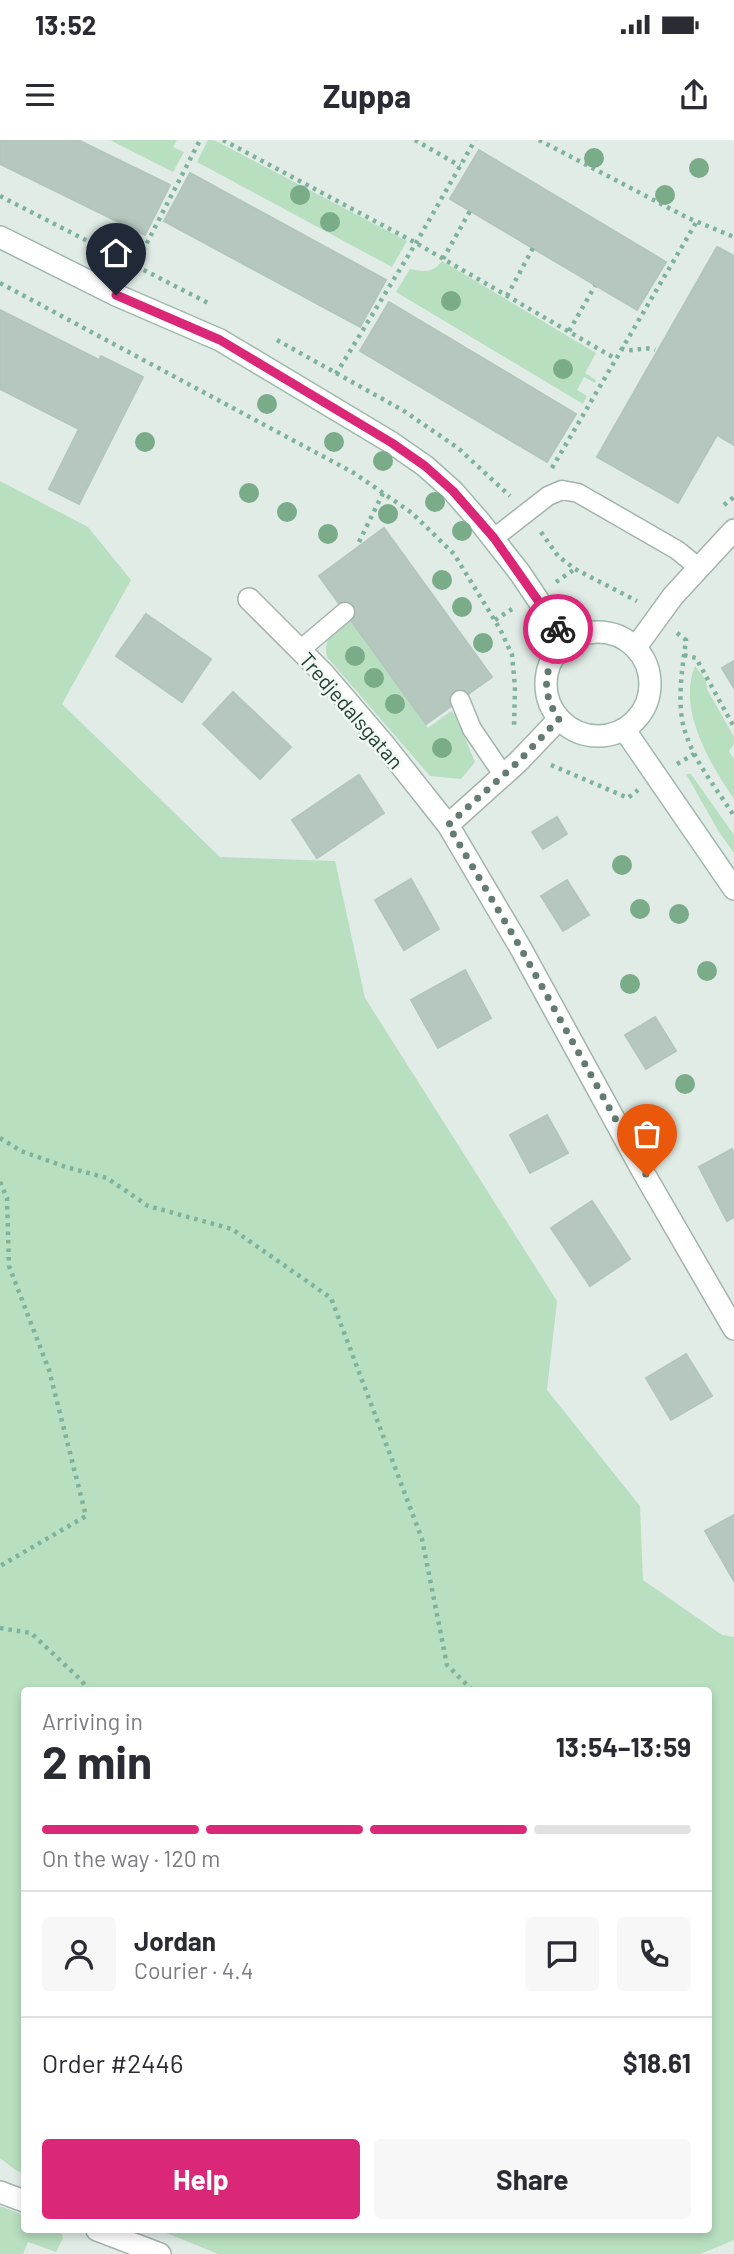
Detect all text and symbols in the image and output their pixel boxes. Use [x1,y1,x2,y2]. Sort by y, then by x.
text: 13:52 [35,9,96,40]
icon: menu [21,76,59,114]
text: Zuppa [323,76,411,114]
icon: share [675,76,713,114]
pin [86,223,146,295]
icon: home [97,234,135,272]
courier [523,594,593,664]
icon: bike [539,610,577,648]
street label: Tredjedalsgatan [295,647,409,773]
pin [617,1104,677,1176]
icon: bag [628,1115,666,1153]
text: Arriving in [42,1707,143,1735]
text: 13:54–13:59 [556,1731,691,1762]
text: 2 min [42,1733,152,1788]
text: On the way · 120 m [42,1844,220,1872]
button: person [42,1917,116,1991]
button: chat [525,1917,599,1991]
button: phone [617,1917,691,1991]
text: Jordan [134,1925,216,1956]
text: Courier · 4.4 [134,1956,253,1984]
text: Order #2446 [42,2047,183,2078]
text: $18.61 [623,2047,691,2078]
button: Help [42,2139,360,2219]
button: Share [374,2139,691,2219]

